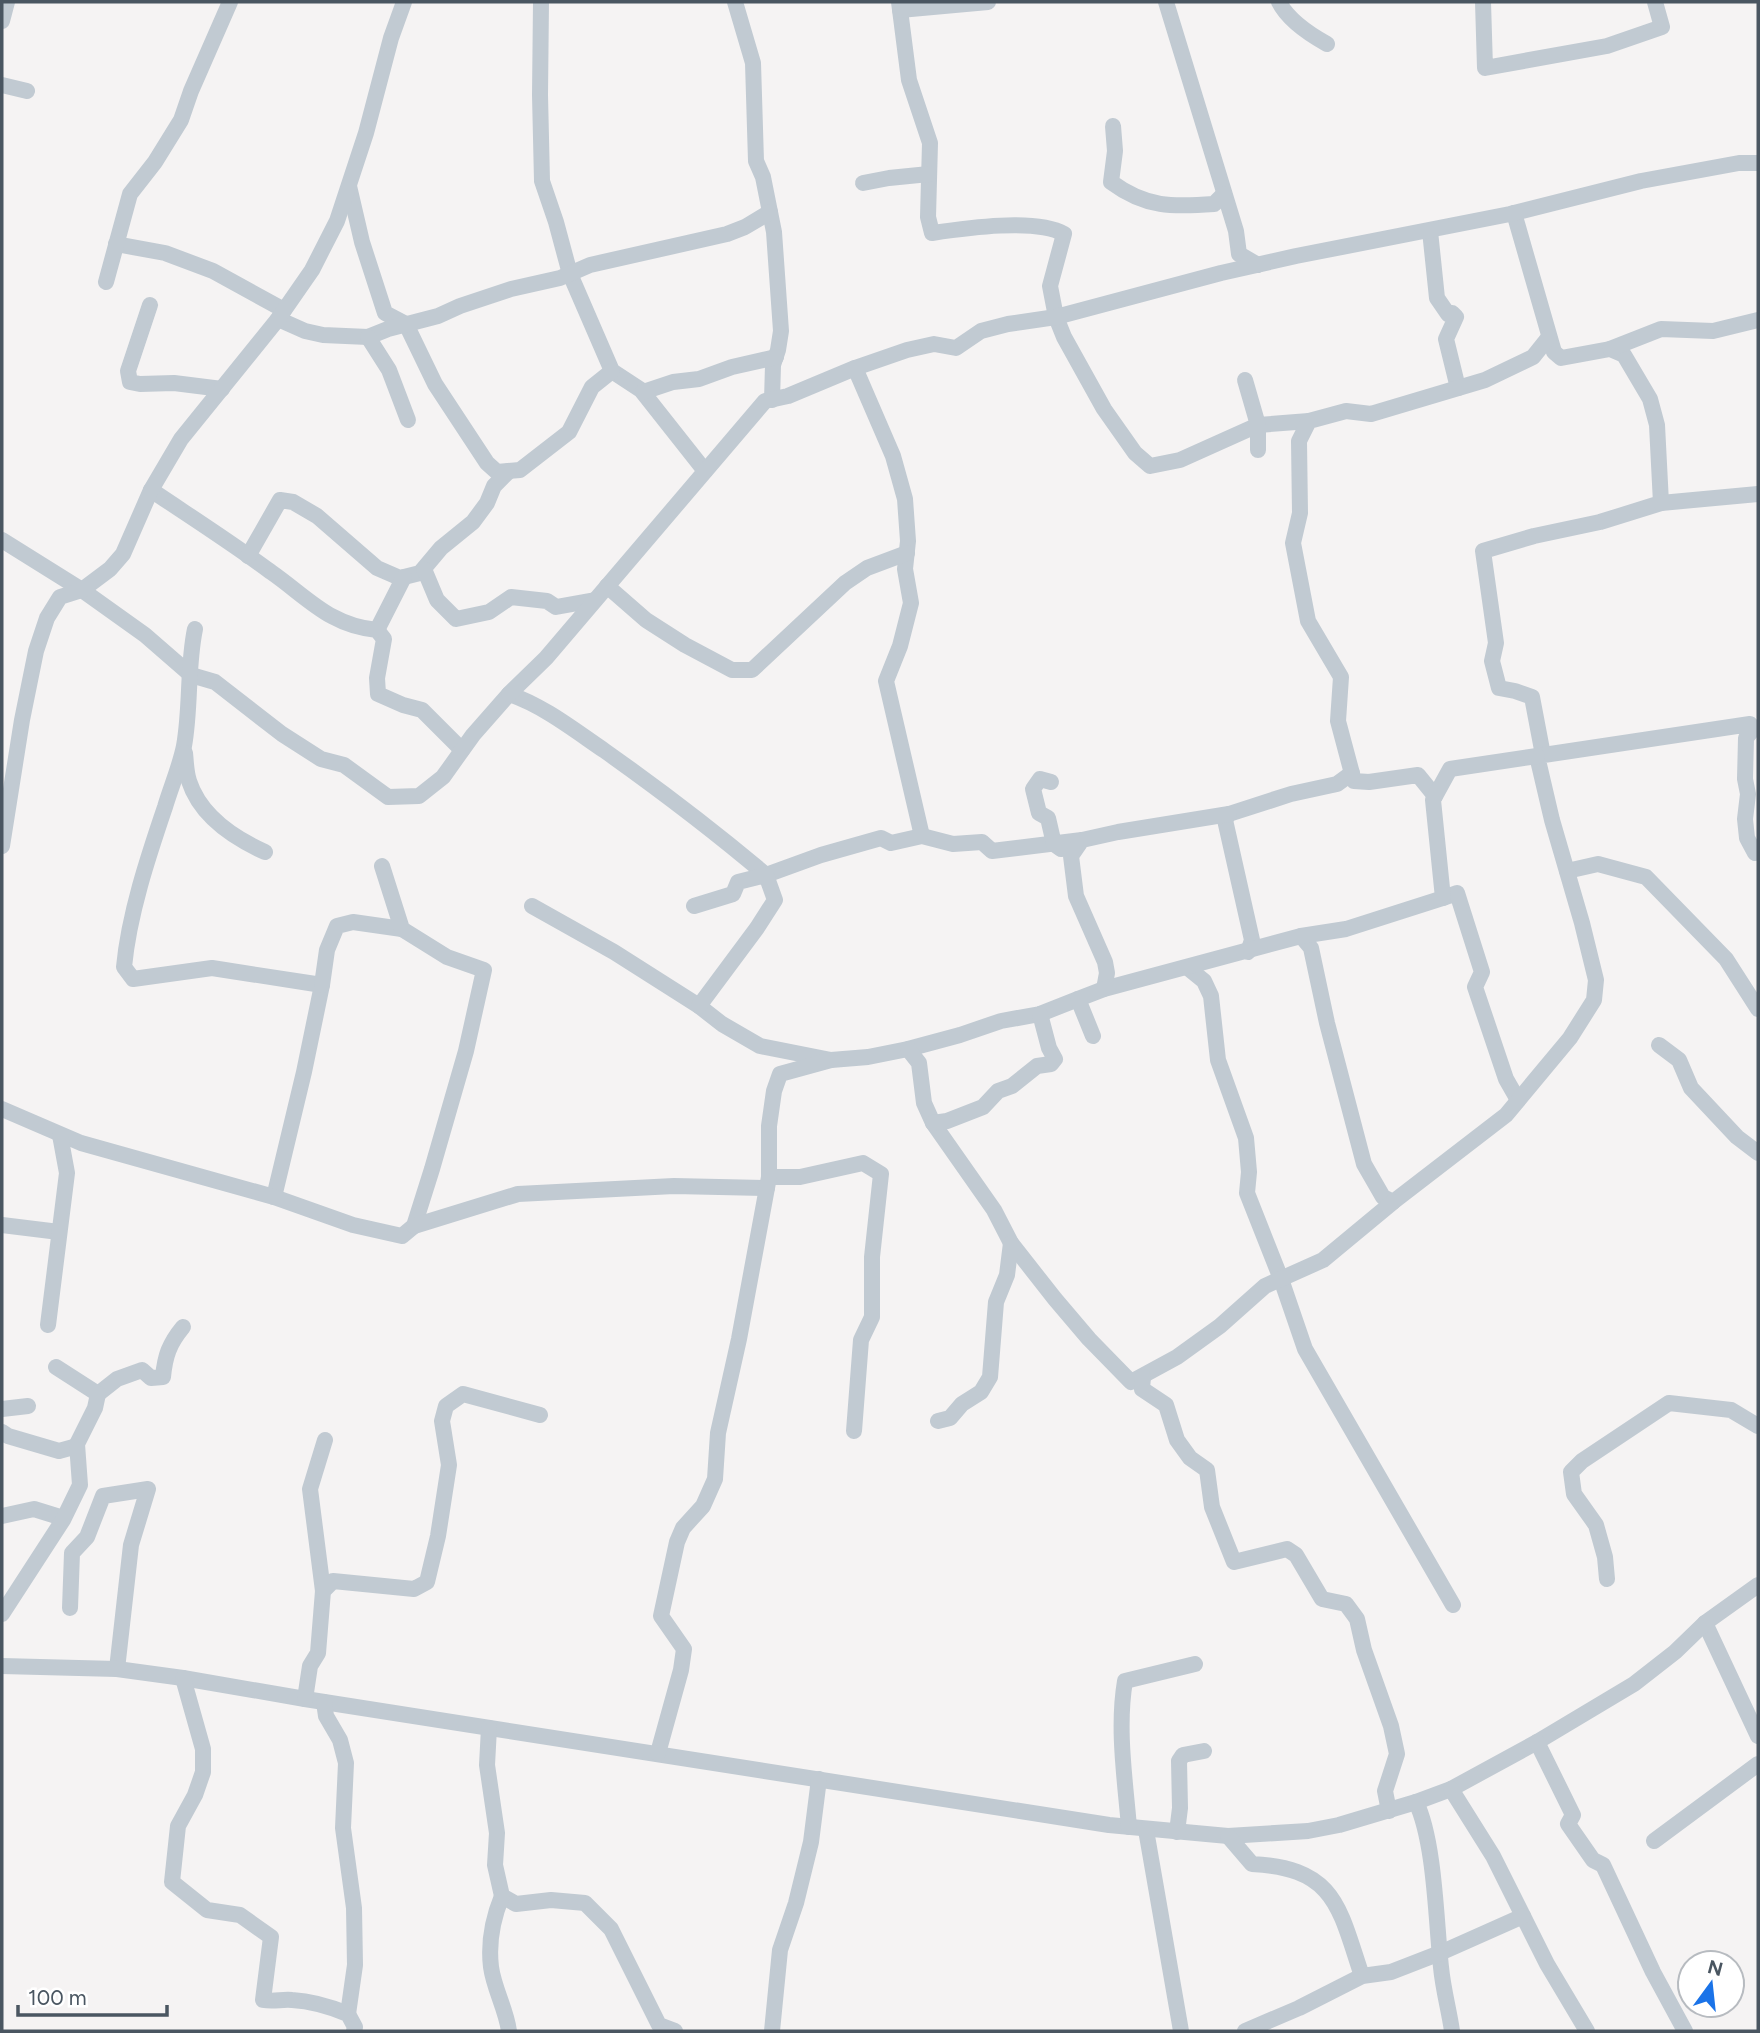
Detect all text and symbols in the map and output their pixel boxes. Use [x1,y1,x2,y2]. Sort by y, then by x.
north arrow [1676,1949,1746,2019]
text: N [1705,1955,1725,1981]
scale bar [18,1974,166,2018]
text: 100 m [28,1985,87,2010]

